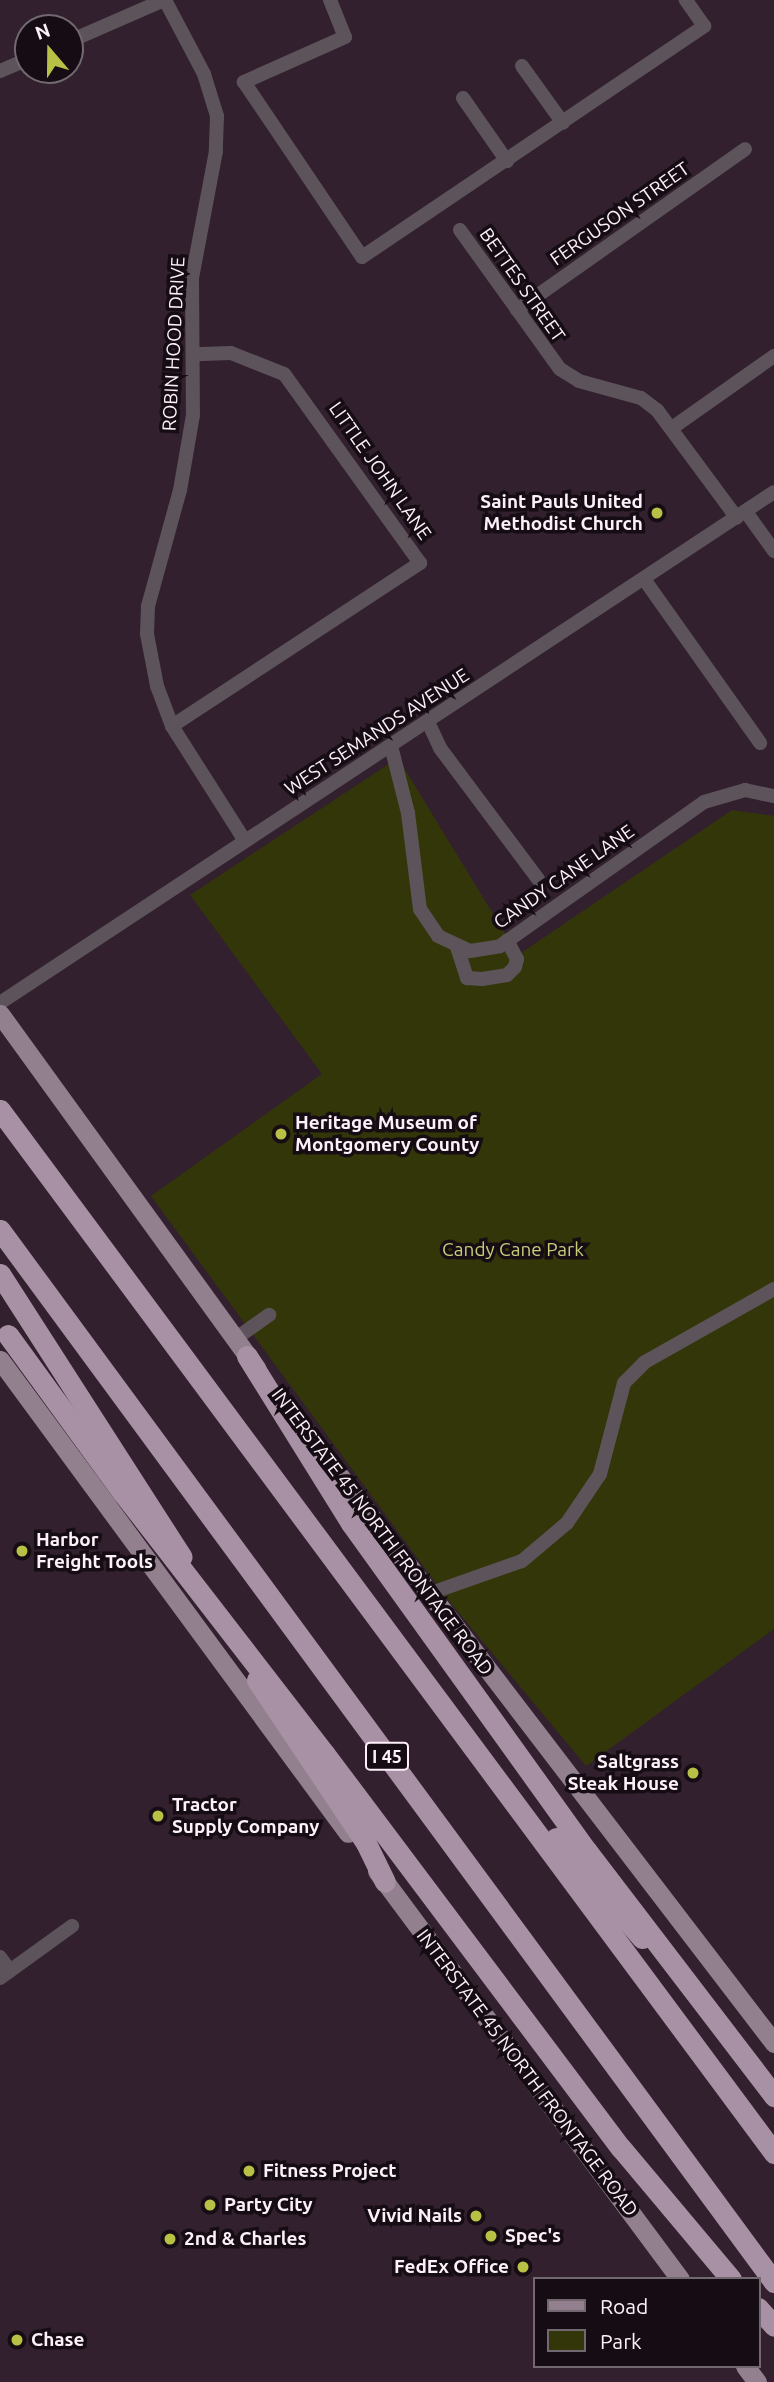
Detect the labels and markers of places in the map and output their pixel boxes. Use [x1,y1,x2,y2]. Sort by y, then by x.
place label: Saint Pauls United Methodist Church [480,491,643,535]
marker: Saint Pauls United Methodist Church [649,505,665,521]
place label: Heritage Museum of Montgomery County [295,1112,479,1156]
marker: Heritage Museum of Montgomery County [273,1126,289,1142]
place label: Harbor Freight Tools [36,1529,153,1573]
marker: Harbor Freight Tools [14,1543,30,1559]
place label: Saltgrass Steak House [568,1751,679,1795]
marker: Saltgrass Steak House [685,1765,701,1781]
place label: Tractor Supply Company [172,1794,319,1838]
marker: Tractor Supply Company [150,1808,166,1824]
place label: Fitness Project [263,2160,397,2182]
marker: Fitness Project [241,2163,257,2179]
place label: Party City [224,2194,313,2216]
marker: Party City [202,2197,218,2213]
place label: Vivid Nails [367,2205,462,2227]
marker: Vivid Nails [468,2208,484,2224]
place label: Spec's [505,2225,561,2247]
place label: 2nd & Charles [184,2228,306,2250]
marker: Spec's [483,2228,499,2244]
marker: 2nd & Charles [162,2231,178,2247]
place label: FedEx Office [394,2256,509,2278]
marker: FedEx Office [515,2259,531,2275]
place label: Chase [31,2329,84,2351]
marker: Chase [9,2332,25,2348]

